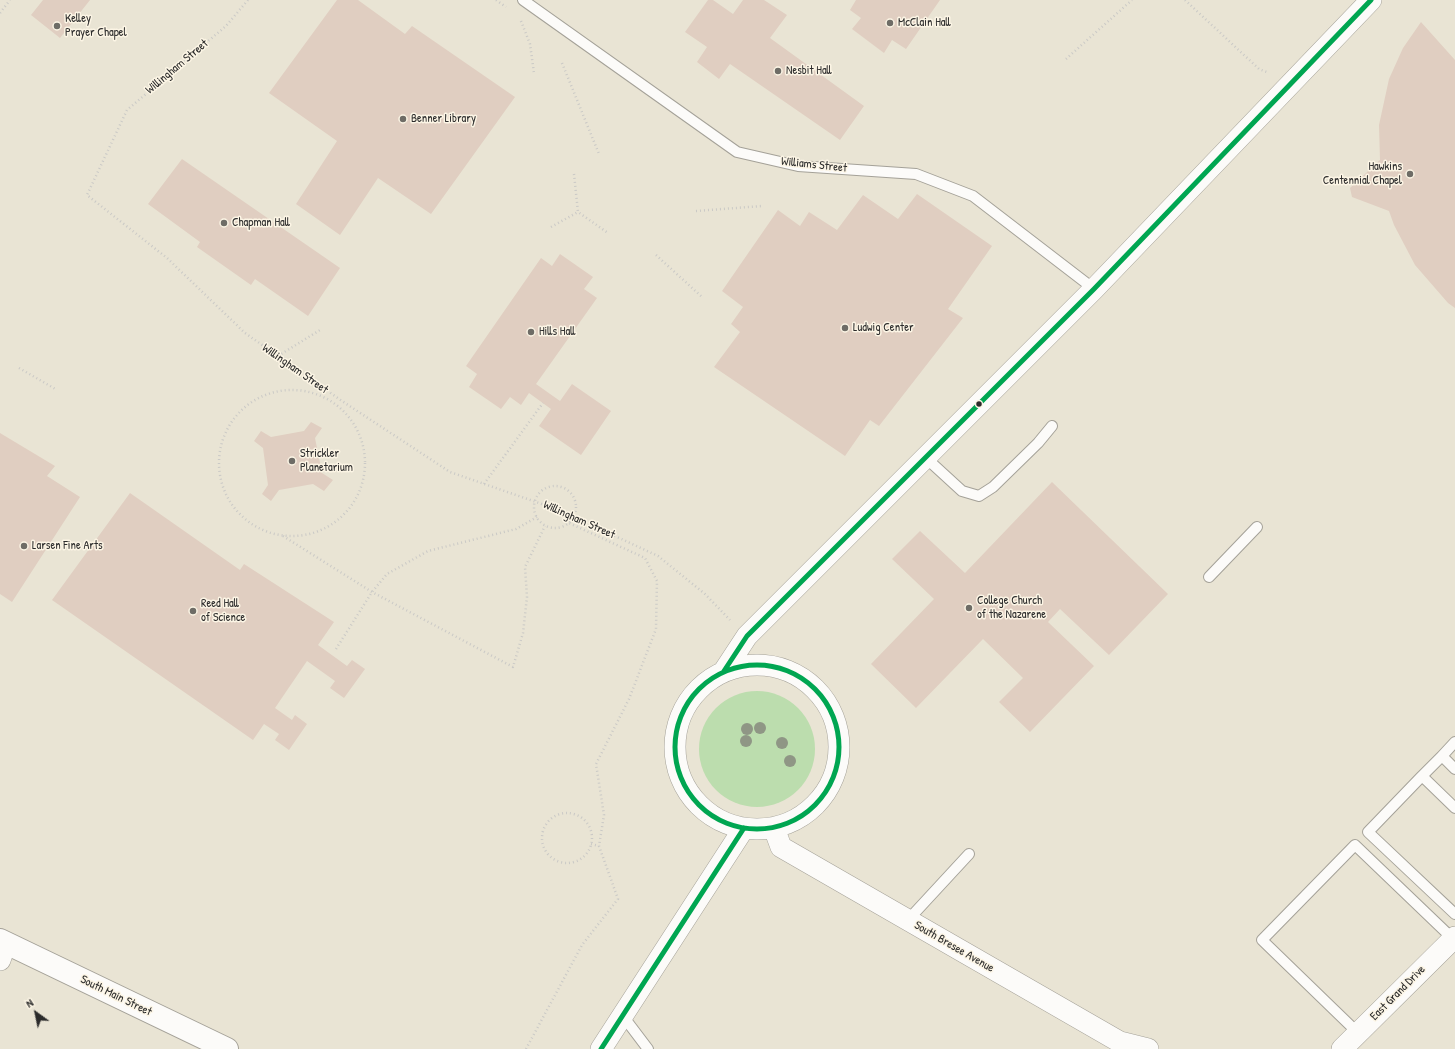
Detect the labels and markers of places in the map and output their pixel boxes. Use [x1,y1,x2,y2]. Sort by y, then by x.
place label: Kelley Prayer Chapel [65,12,127,40]
place label: McClain Hall [898,16,951,30]
marker: McClain Hall [885,18,895,28]
marker: Kelley Prayer Chapel [52,21,62,31]
place label: Nesbit Hall [786,64,832,78]
marker: Nesbit Hall [773,66,783,76]
place label: Benner Library [411,112,476,126]
marker: Benner Library [398,114,408,124]
place label: Hawkins Centennial Chapel [1323,160,1402,188]
marker: Hawkins Centennial Chapel [1405,169,1415,179]
place label: Chapman Hall [232,216,290,230]
marker: Chapman Hall [219,218,229,228]
place label: Ludwig Center [853,321,914,335]
marker: Ludwig Center [840,323,850,333]
place label: Hills Hall [539,325,575,339]
marker: Hills Hall [526,327,536,337]
unlabelled marker [974,399,984,409]
place label: Strickler Planetarium [300,447,353,475]
marker: Strickler Planetarium [287,456,297,466]
place label: Larsen Fine Arts [32,539,103,553]
marker: Larsen Fine Arts [19,541,29,551]
place label: College Church of the Nazarene [977,594,1046,622]
place label: Reed Hall of Science [201,597,245,625]
marker: College Church of the Nazarene [964,603,974,613]
marker: Reed Hall of Science [188,606,198,616]

